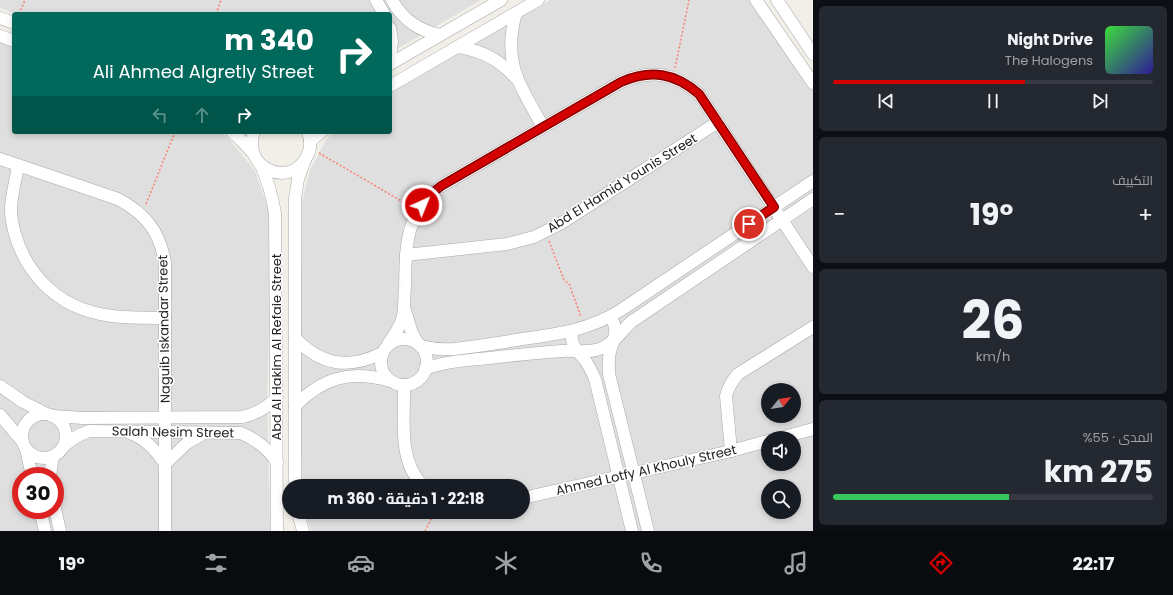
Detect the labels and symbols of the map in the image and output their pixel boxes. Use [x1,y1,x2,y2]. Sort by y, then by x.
street label: Abd El Hamid Younis Street [543,129,701,237]
position arrow [401,184,443,226]
pin [732,207,766,241]
street label: Abd Al Hakim Al Refaie Street [267,253,286,441]
street label: Naguib Iskandar Street [153,254,175,403]
north arrow [761,383,801,423]
street label: Salah Nesim Street [112,421,235,443]
street label: Ahmed Lotfy Al Khouly Street [554,440,738,500]
speed limit sign: 30 [12,467,64,519]

